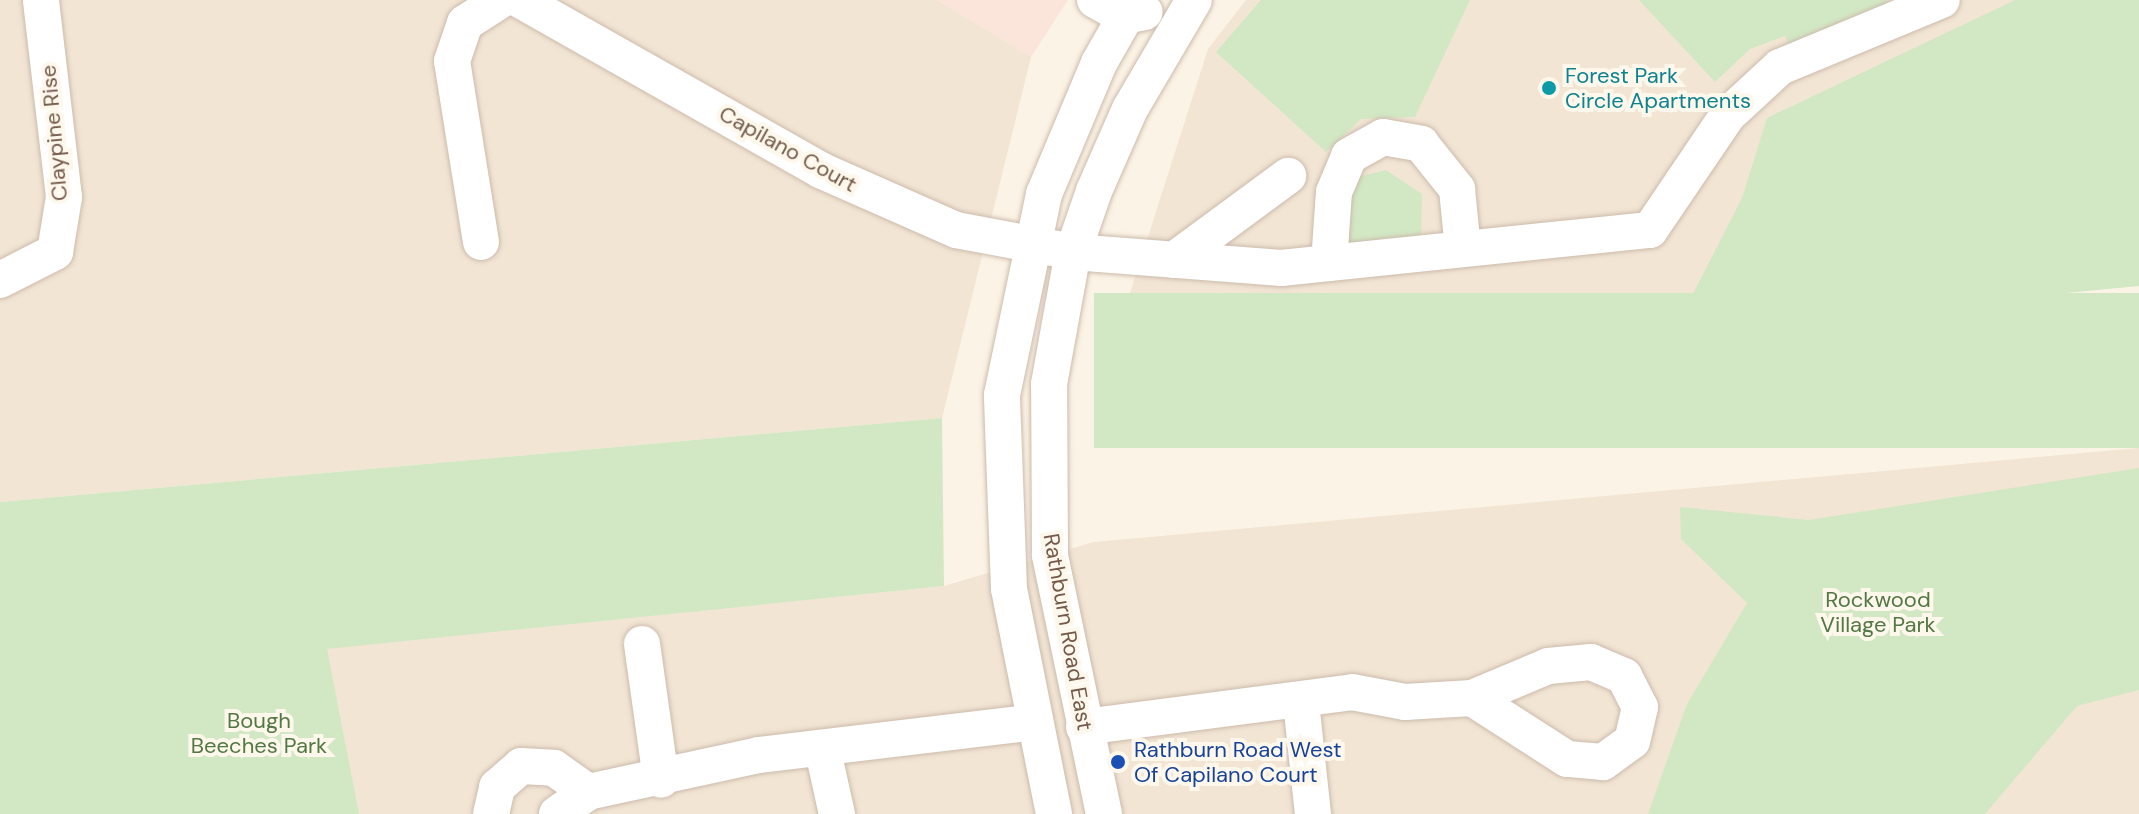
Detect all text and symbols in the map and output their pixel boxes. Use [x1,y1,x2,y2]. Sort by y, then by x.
place label: Forest Park Circle Apartments [1565,62,1751,114]
street label: Claypine Rise [35,64,73,202]
marker: Forest Park Circle Apartments [1540,79,1558,97]
street label: Capilano Court [715,100,861,198]
street label: Rathburn Road East [1038,532,1098,732]
park label: Rockwood Village Park [1820,586,1936,638]
park label: Bough Beeches Park [191,707,327,758]
place label: Rathburn Road West Of Capilano Court [1134,736,1342,788]
marker: Rathburn Road West Of Capilano Court [1109,753,1127,771]

